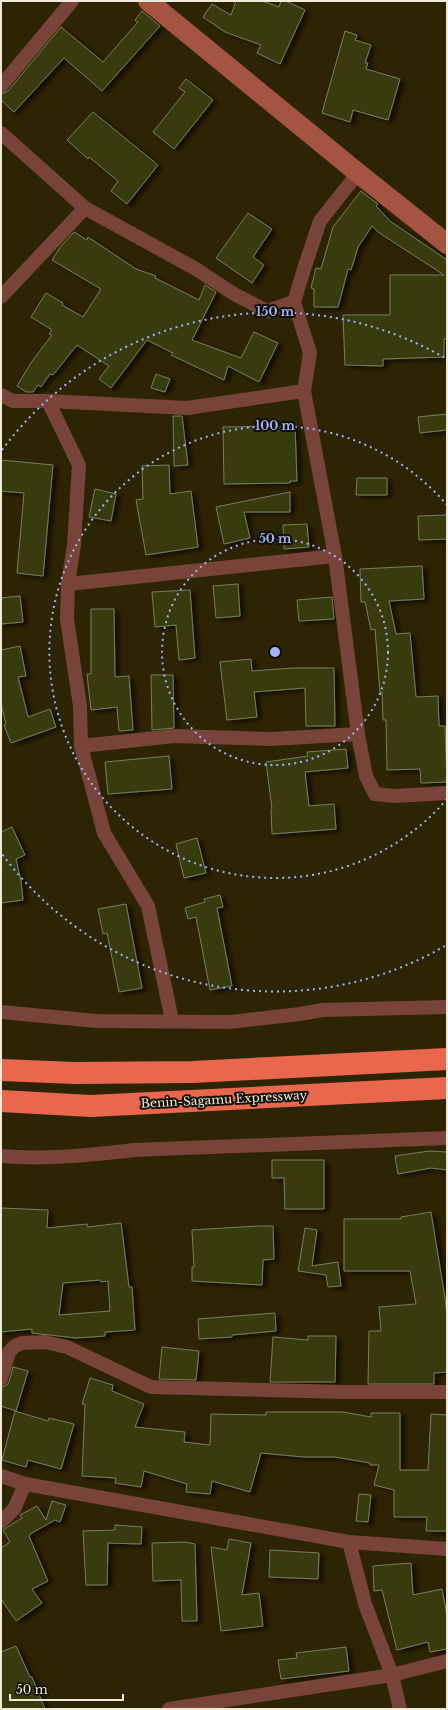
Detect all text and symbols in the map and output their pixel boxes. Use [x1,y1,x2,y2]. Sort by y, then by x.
text: 150 m [256,304,295,319]
text: 100 m [255,418,296,433]
text: 50 m [259,531,292,546]
centre of rings [268,645,282,659]
street label: Benin-Sagamu Expressway [140,1087,308,1111]
scale bar [10,1676,123,1702]
text: 50 m [16,1682,48,1697]

